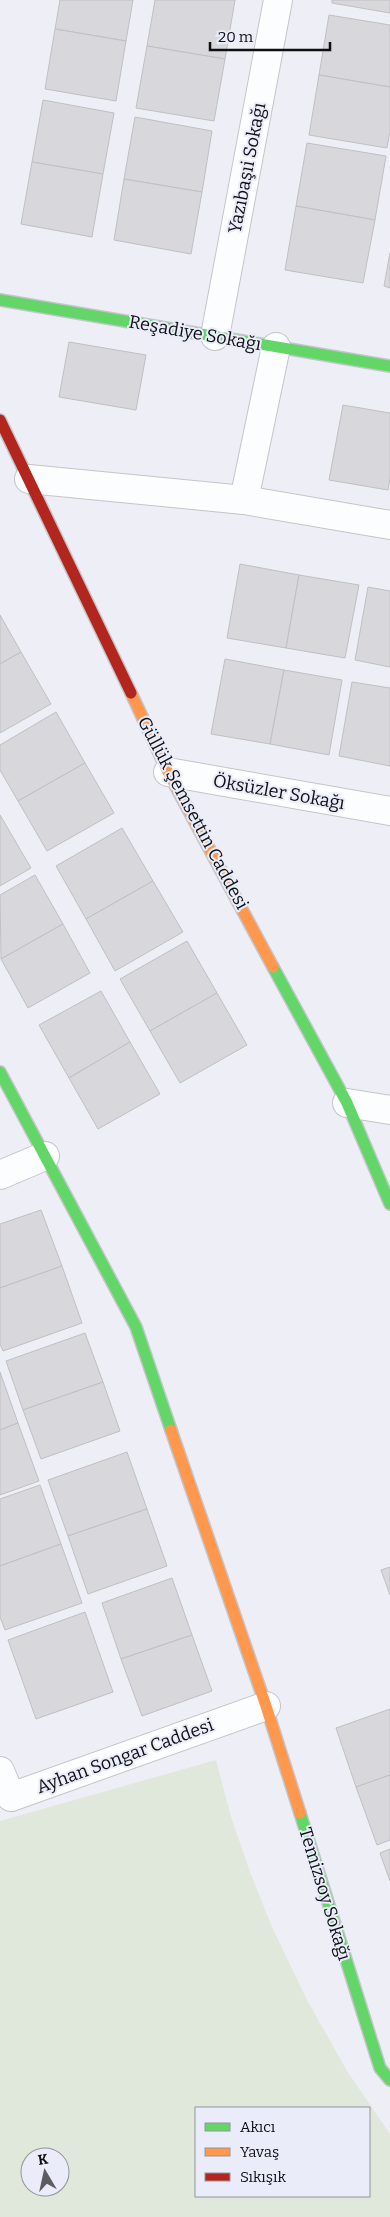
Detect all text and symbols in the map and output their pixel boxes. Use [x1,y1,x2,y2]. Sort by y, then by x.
scale bar [210,20,330,52]
text: 20 m [218,28,254,46]
street label: Yazıbaşıi Sokağı [224,101,270,235]
street label: Reşadiye Sokağı [127,311,263,355]
street label: Güllük Şemsettin Caddesi [133,713,253,913]
street label: Öksüzler Sokağı [211,770,347,814]
street label: Ayhan Songar Caddesi [33,1714,217,1798]
street label: Temizsoy Sokağı [294,1825,356,1963]
legend [195,2107,370,2197]
text: Akıcı [240,2118,276,2136]
text: Yavaş [240,2143,279,2161]
north arrow [20,2147,70,2197]
text: K [37,2150,49,2169]
text: Sıkışık [240,2168,287,2186]

